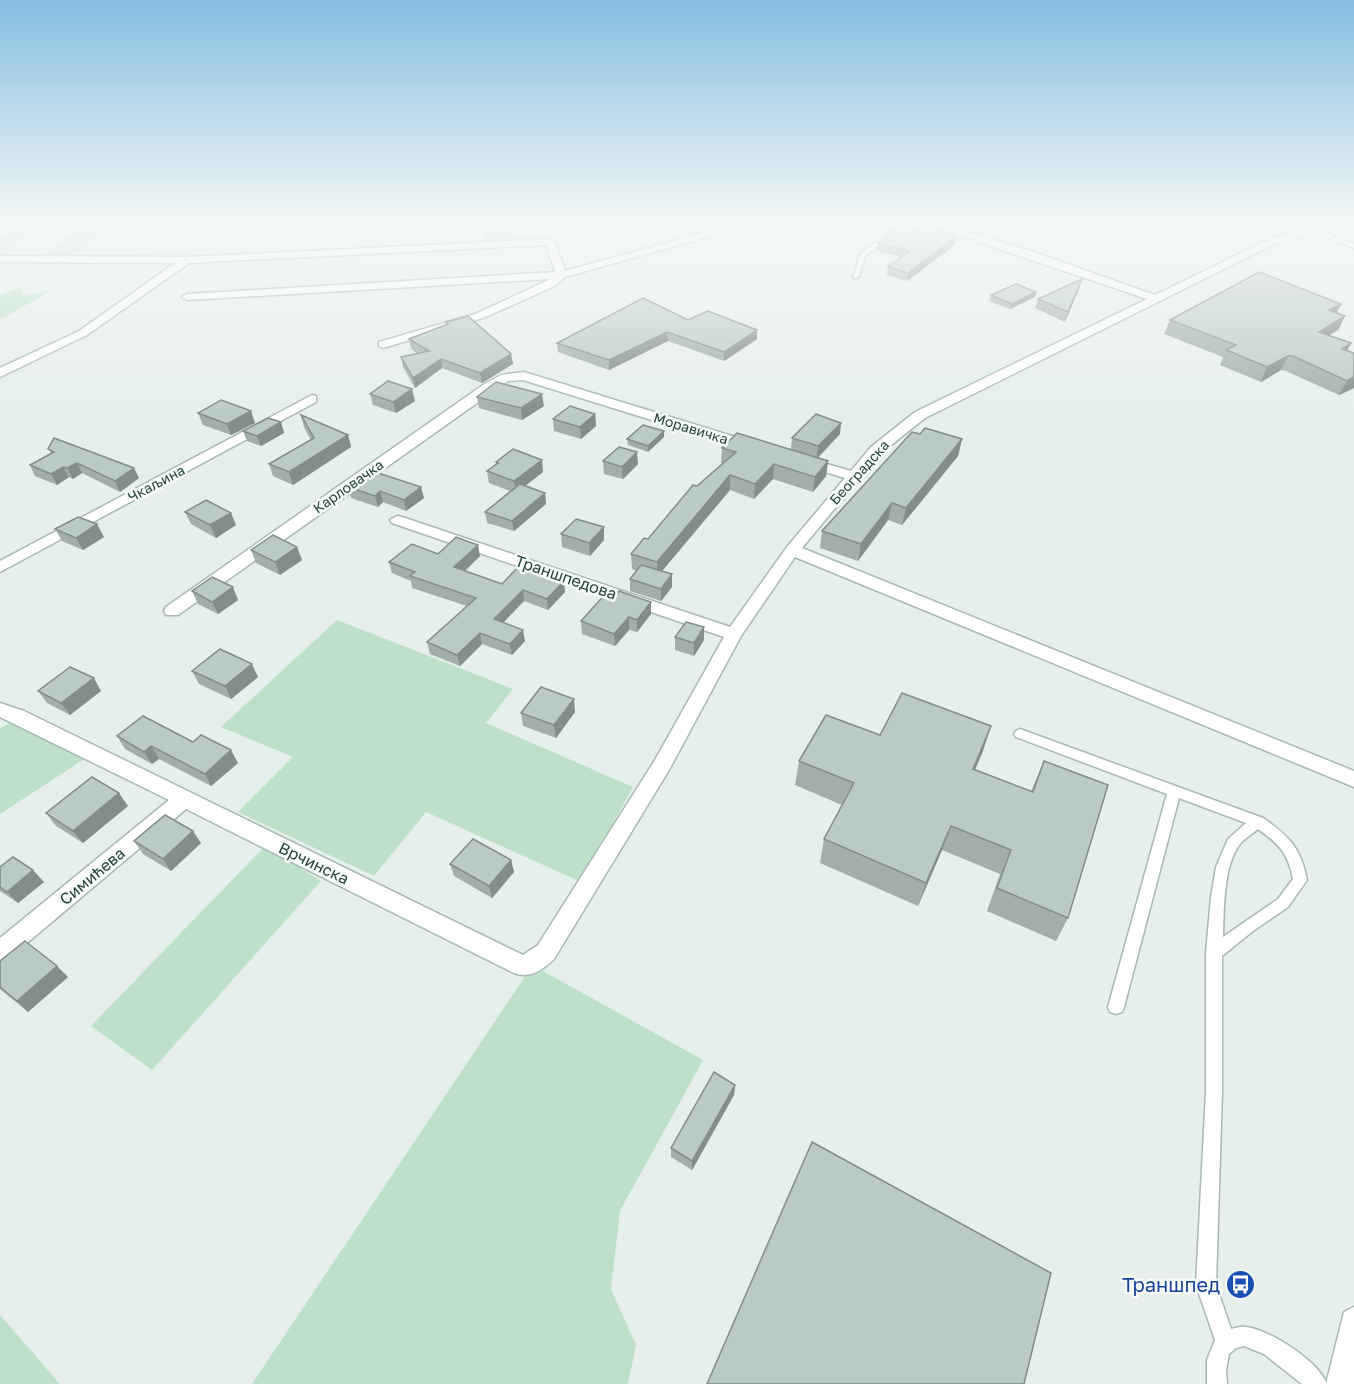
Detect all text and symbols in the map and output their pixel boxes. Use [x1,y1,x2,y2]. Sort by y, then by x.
street label: Моравичка [652,409,730,447]
street label: Београдска [826,436,892,508]
street label: Карловачка [310,456,386,516]
street label: Чкаљина [125,461,187,505]
street label: Траншпедова [513,550,619,604]
street label: Врчинска [276,837,352,889]
street label: Симићева [55,843,129,909]
bus stop icon: Траншпед [1225,1268,1257,1300]
place label: Траншпед [1122,1272,1220,1296]

